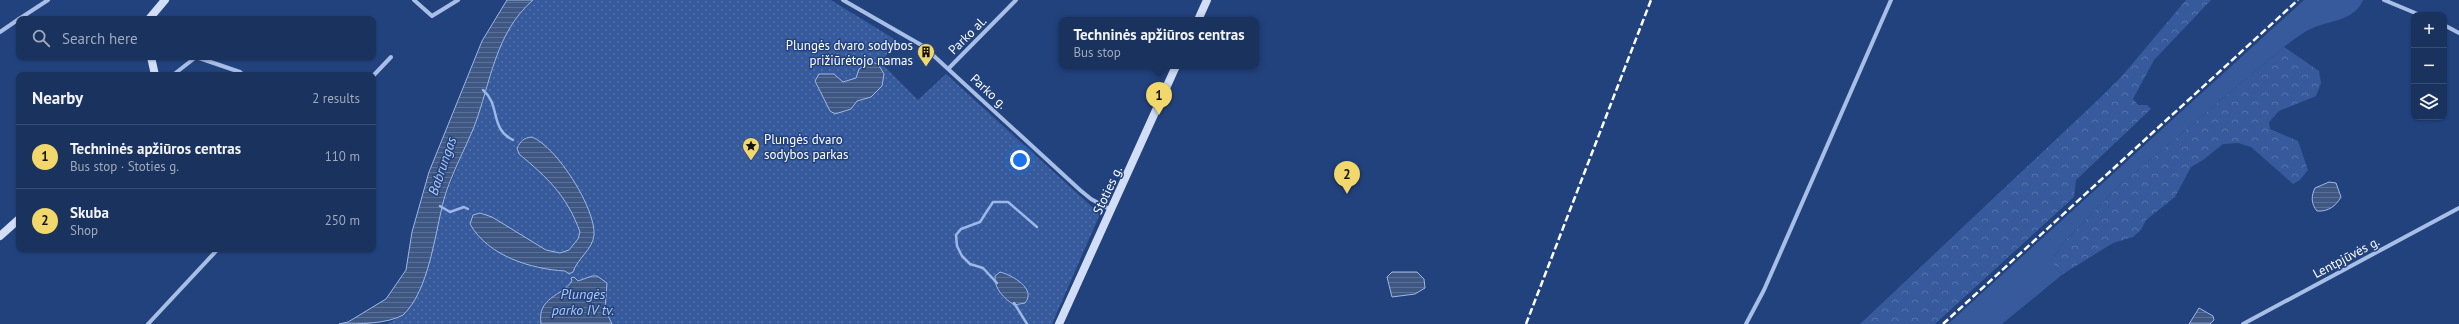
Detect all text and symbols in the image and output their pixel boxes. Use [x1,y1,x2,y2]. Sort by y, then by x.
street label: Parko al. [945,12,990,58]
map controls [2411,12,2447,120]
button: + [2411,12,2447,48]
search box [16,16,376,60]
popup [1059,17,1259,69]
text: Techninės apžiūros centras [1073,25,1245,44]
icon: search [30,27,52,49]
text: Search here [62,29,138,48]
place label: Plungės dvaro sodybos prižiūrėtojo namas [786,37,913,69]
building icon: Plungės dvaro sodybos prižiūrėtojo namas [916,42,936,67]
text: Bus stop [1073,44,1121,61]
button: − [2411,48,2447,84]
street label: Parko g. [967,70,1011,113]
pin: 1 [1146,82,1172,115]
button: layers [2411,84,2447,120]
text: Nearby [32,87,83,109]
text: 2 results [312,90,360,107]
place label: Plungės dvaro sodybos parkas [764,131,848,163]
water label: Babrungas [424,134,460,197]
place icon: Plungės dvaro sodybos parkas [741,136,761,161]
text: Techninės apžiūros centras [70,139,241,158]
text: 1 [41,148,49,165]
text: 110 m [325,148,360,165]
your location [1010,150,1030,170]
text: Bus stop · Stoties g. [70,158,179,175]
pin: 2 [1334,161,1360,194]
street label: Stoties g. [1089,163,1126,217]
text: Skuba [70,203,109,222]
text: 2 [41,212,49,229]
text: 250 m [325,212,360,229]
text: Shop [70,222,98,239]
street label: Lentpjūvės g. [2310,233,2383,282]
water label: Plungės parko IV tv. [551,285,614,319]

